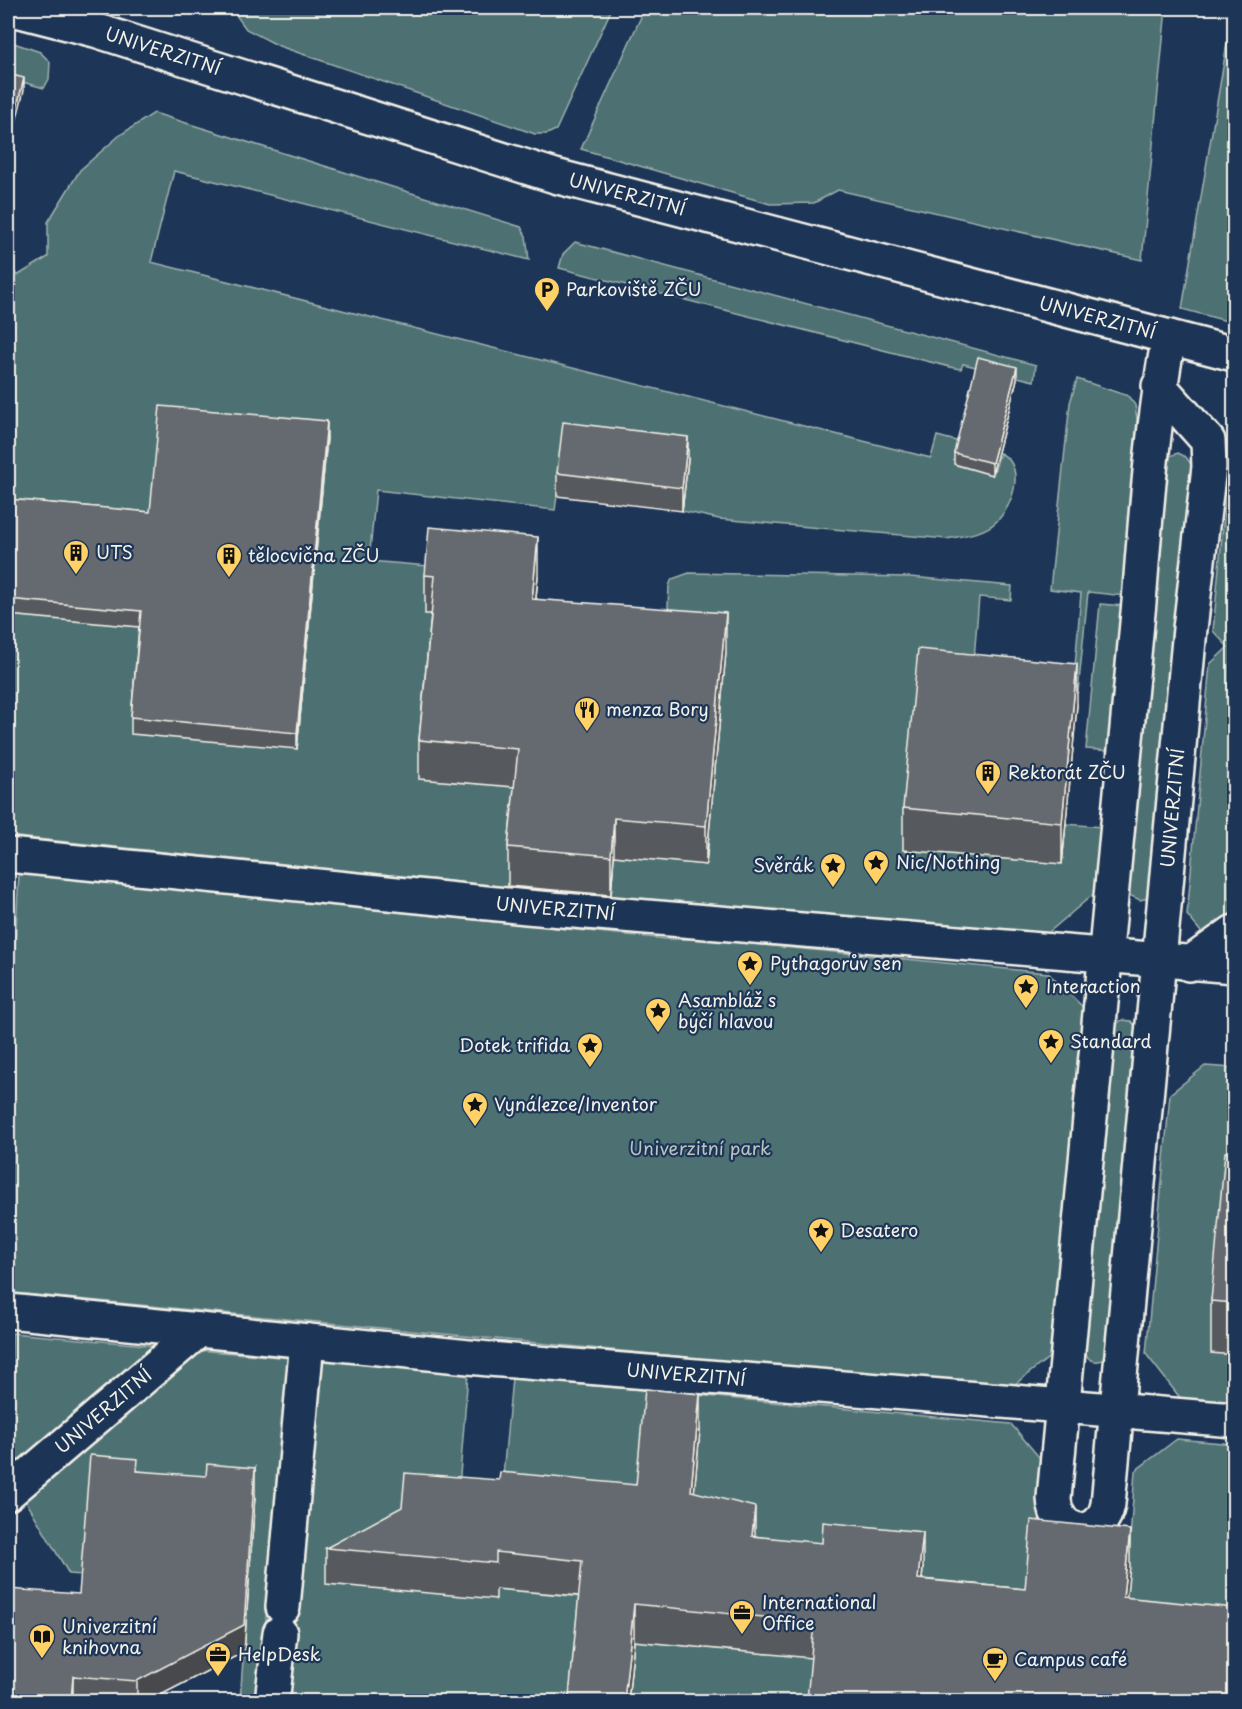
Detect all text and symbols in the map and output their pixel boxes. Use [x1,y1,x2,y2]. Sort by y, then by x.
street label: UNIVERZITNÍ [102,19,225,81]
street label: UNIVERZITNÍ [566,165,689,222]
parking icon: Parkoviště ZČU [532,275,562,313]
place label: Parkoviště ZČU [566,275,702,302]
street label: UNIVERZITNÍ [1036,288,1159,345]
building icon: UTS [61,538,91,576]
place label: UTS [96,538,133,565]
building icon: tělocvična ZČU [214,541,244,579]
place label: tělocvična ZČU [248,541,379,568]
restaurant icon: menza Bory [572,695,602,733]
place label: menza Bory [606,695,709,722]
street label: UNIVERZITNÍ [1153,747,1190,869]
building icon: Rektorát ZČU [973,758,1003,796]
place label: Rektorát ZČU [1008,758,1126,785]
place icon: Nic/Nothing [861,848,891,886]
place label: Nic/Nothing [896,848,1000,875]
place label: Svěrák [753,851,814,878]
place icon: Svěrák [818,851,848,889]
street label: UNIVERZITNÍ [494,889,617,926]
place icon: Pythagorův sen [735,949,765,987]
place label: Pythagorův sen [770,949,902,976]
place icon: Interaction [1011,972,1041,1010]
place label: Interaction [1046,972,1141,999]
place label: Asambláž s býčí hlavou [678,986,776,1034]
place icon: Asambláž s býčí hlavou [643,996,673,1034]
place icon: Standard [1036,1027,1066,1065]
place label: Standard [1070,1027,1152,1054]
place label: Dotek trifida [459,1031,571,1058]
place icon: Dotek trifida [575,1031,605,1069]
place icon: Vynálezce/Inventor [460,1090,490,1128]
place label: Vynálezce/Inventor [494,1090,658,1117]
park label: Univerzitní park [629,1134,771,1161]
place icon: Desatero [806,1216,836,1254]
place label: Desatero [840,1216,918,1243]
street label: UNIVERZITNÍ [625,1355,747,1392]
street label: UNIVERZITNÍ [48,1361,157,1459]
place label: International Office [762,1588,877,1636]
office icon: International Office [727,1598,757,1636]
place label: Univerzitní knihovna [62,1612,157,1660]
library icon: Univerzitní knihovna [27,1622,57,1660]
office icon: HelpDesk [203,1640,233,1678]
place label: HelpDesk [238,1640,321,1667]
cafe icon: Campus café [980,1645,1010,1683]
place label: Campus café [1014,1645,1127,1672]

